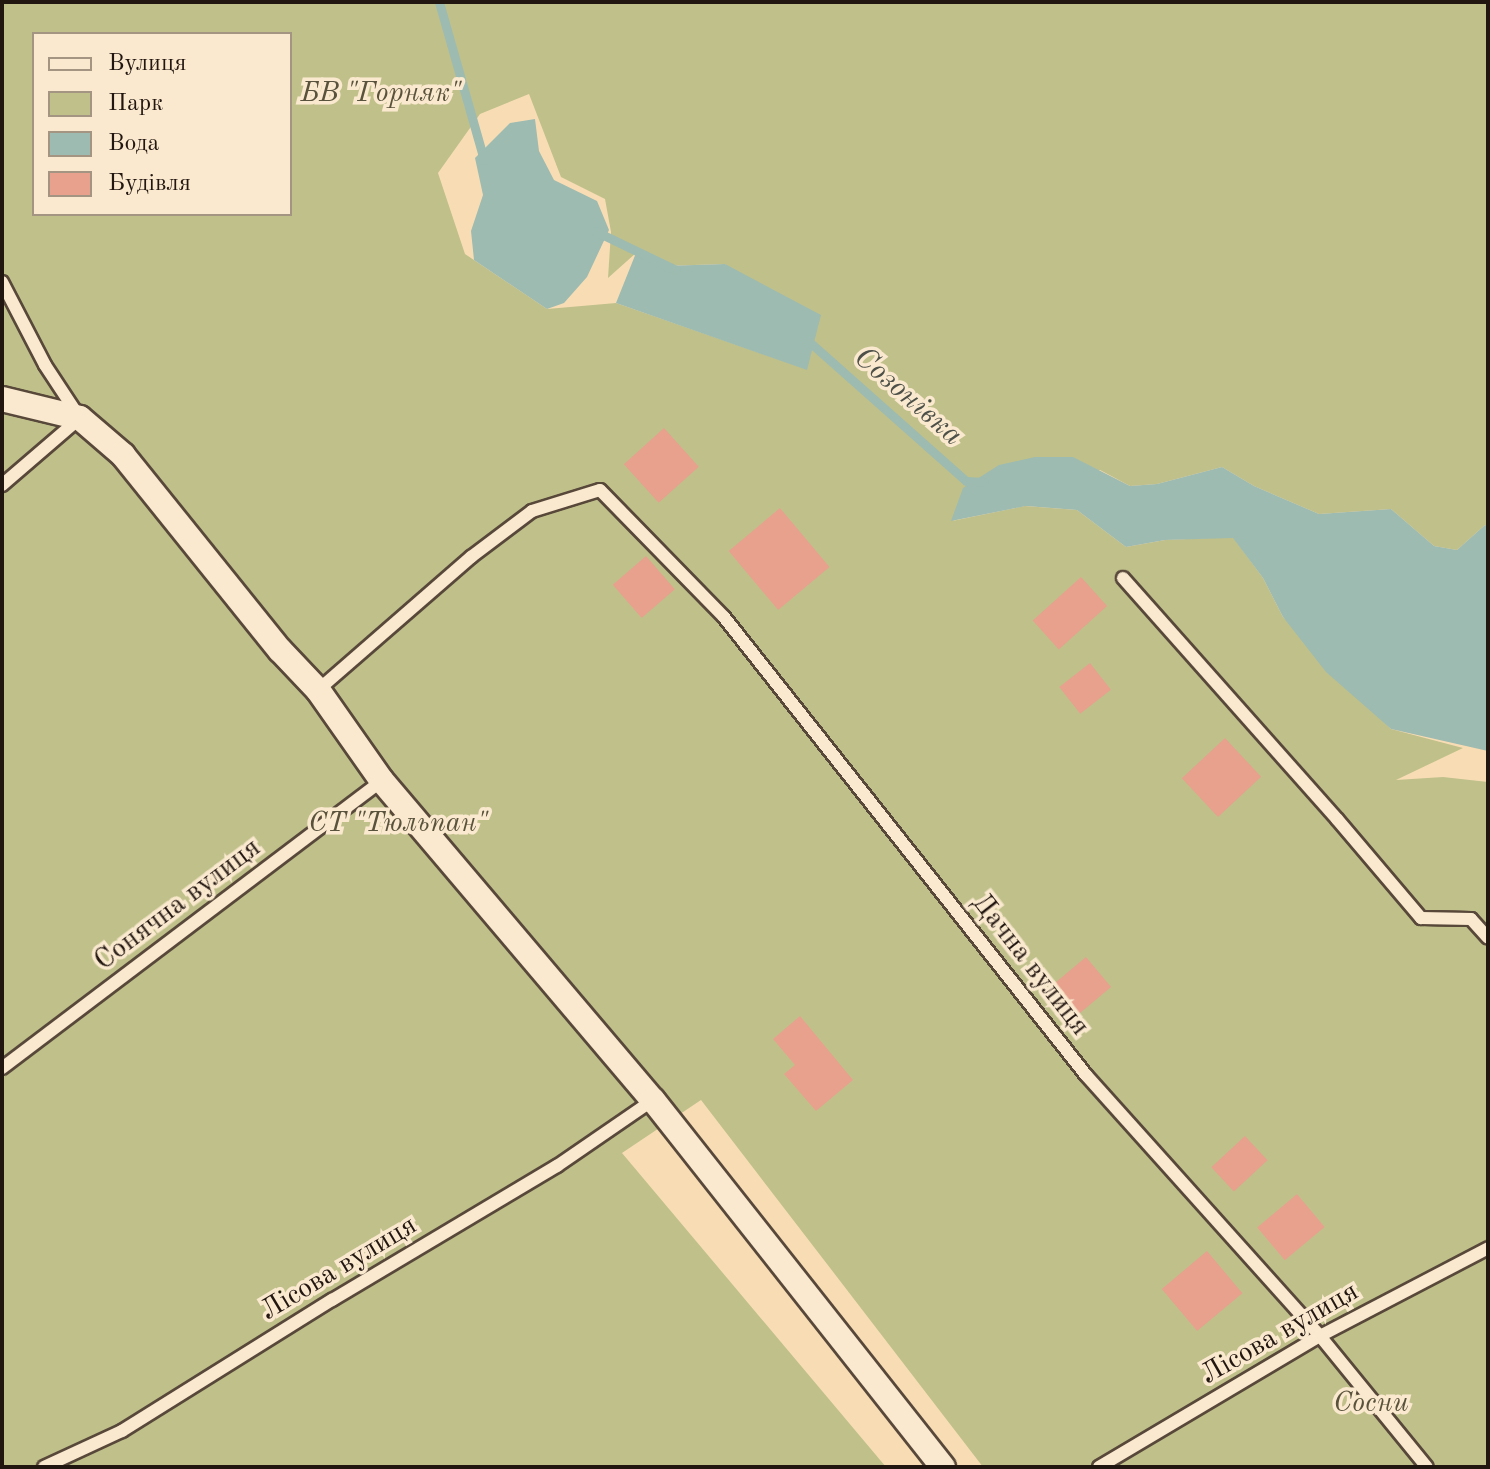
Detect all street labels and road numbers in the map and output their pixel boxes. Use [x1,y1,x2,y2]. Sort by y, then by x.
street label: Сонячна вулиця [88,832,268,978]
street label: Дачна вулиця [964,887,1096,1043]
street label: Лісова вулиця [255,1209,423,1329]
street label: Лісова вулиця [1195,1275,1365,1393]

